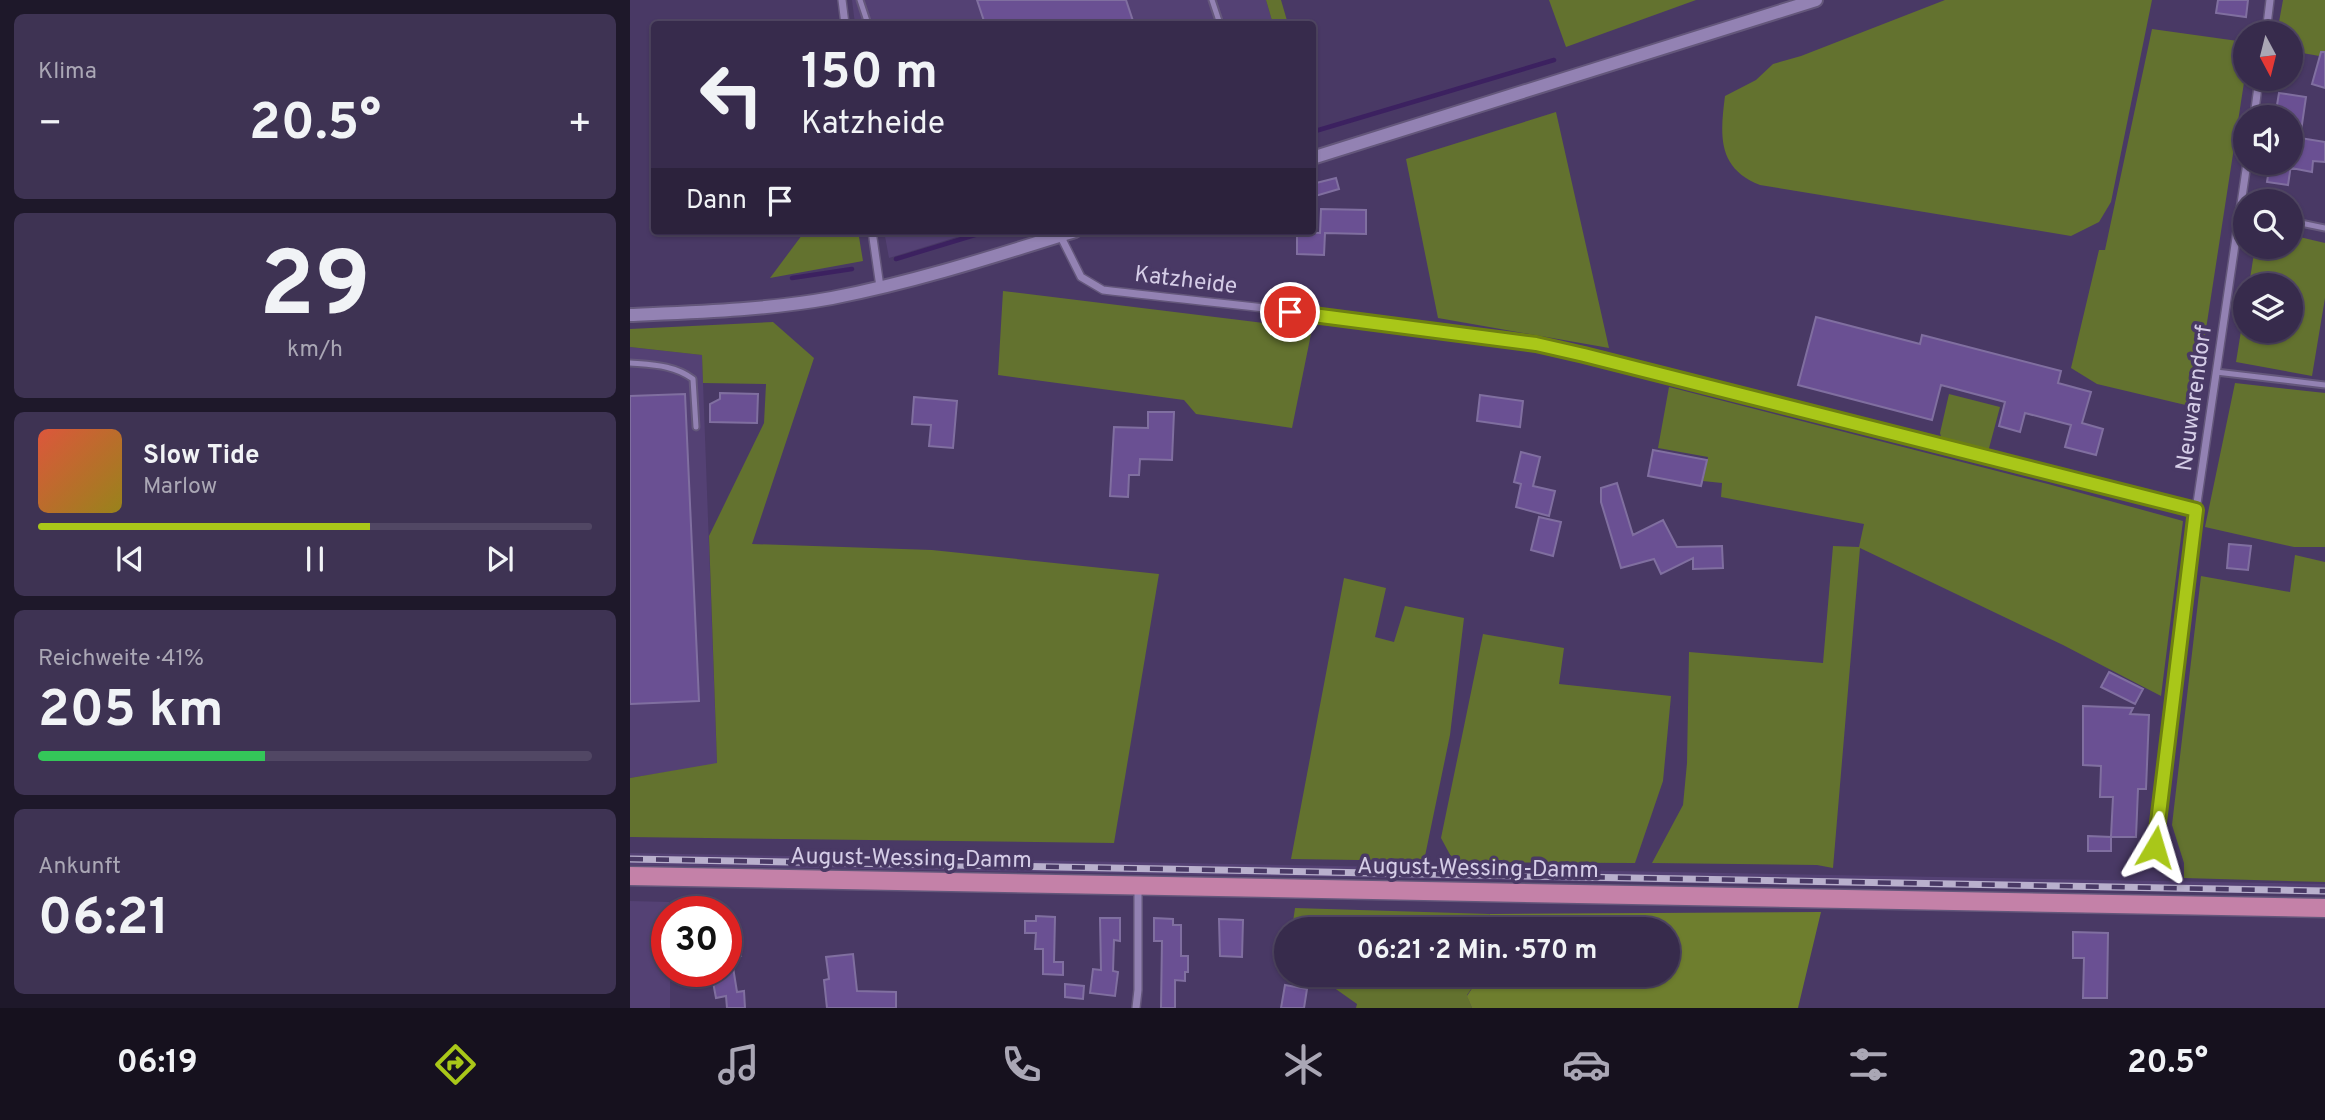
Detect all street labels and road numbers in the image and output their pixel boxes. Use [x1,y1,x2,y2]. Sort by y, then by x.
street label: Katzheide [1133,261,1239,302]
street label: Neuwarendorf [2171,323,2220,473]
street label: August-Wessing-Damm [790,843,1032,876]
street label: August-Wessing-Damm [1357,853,1599,886]

